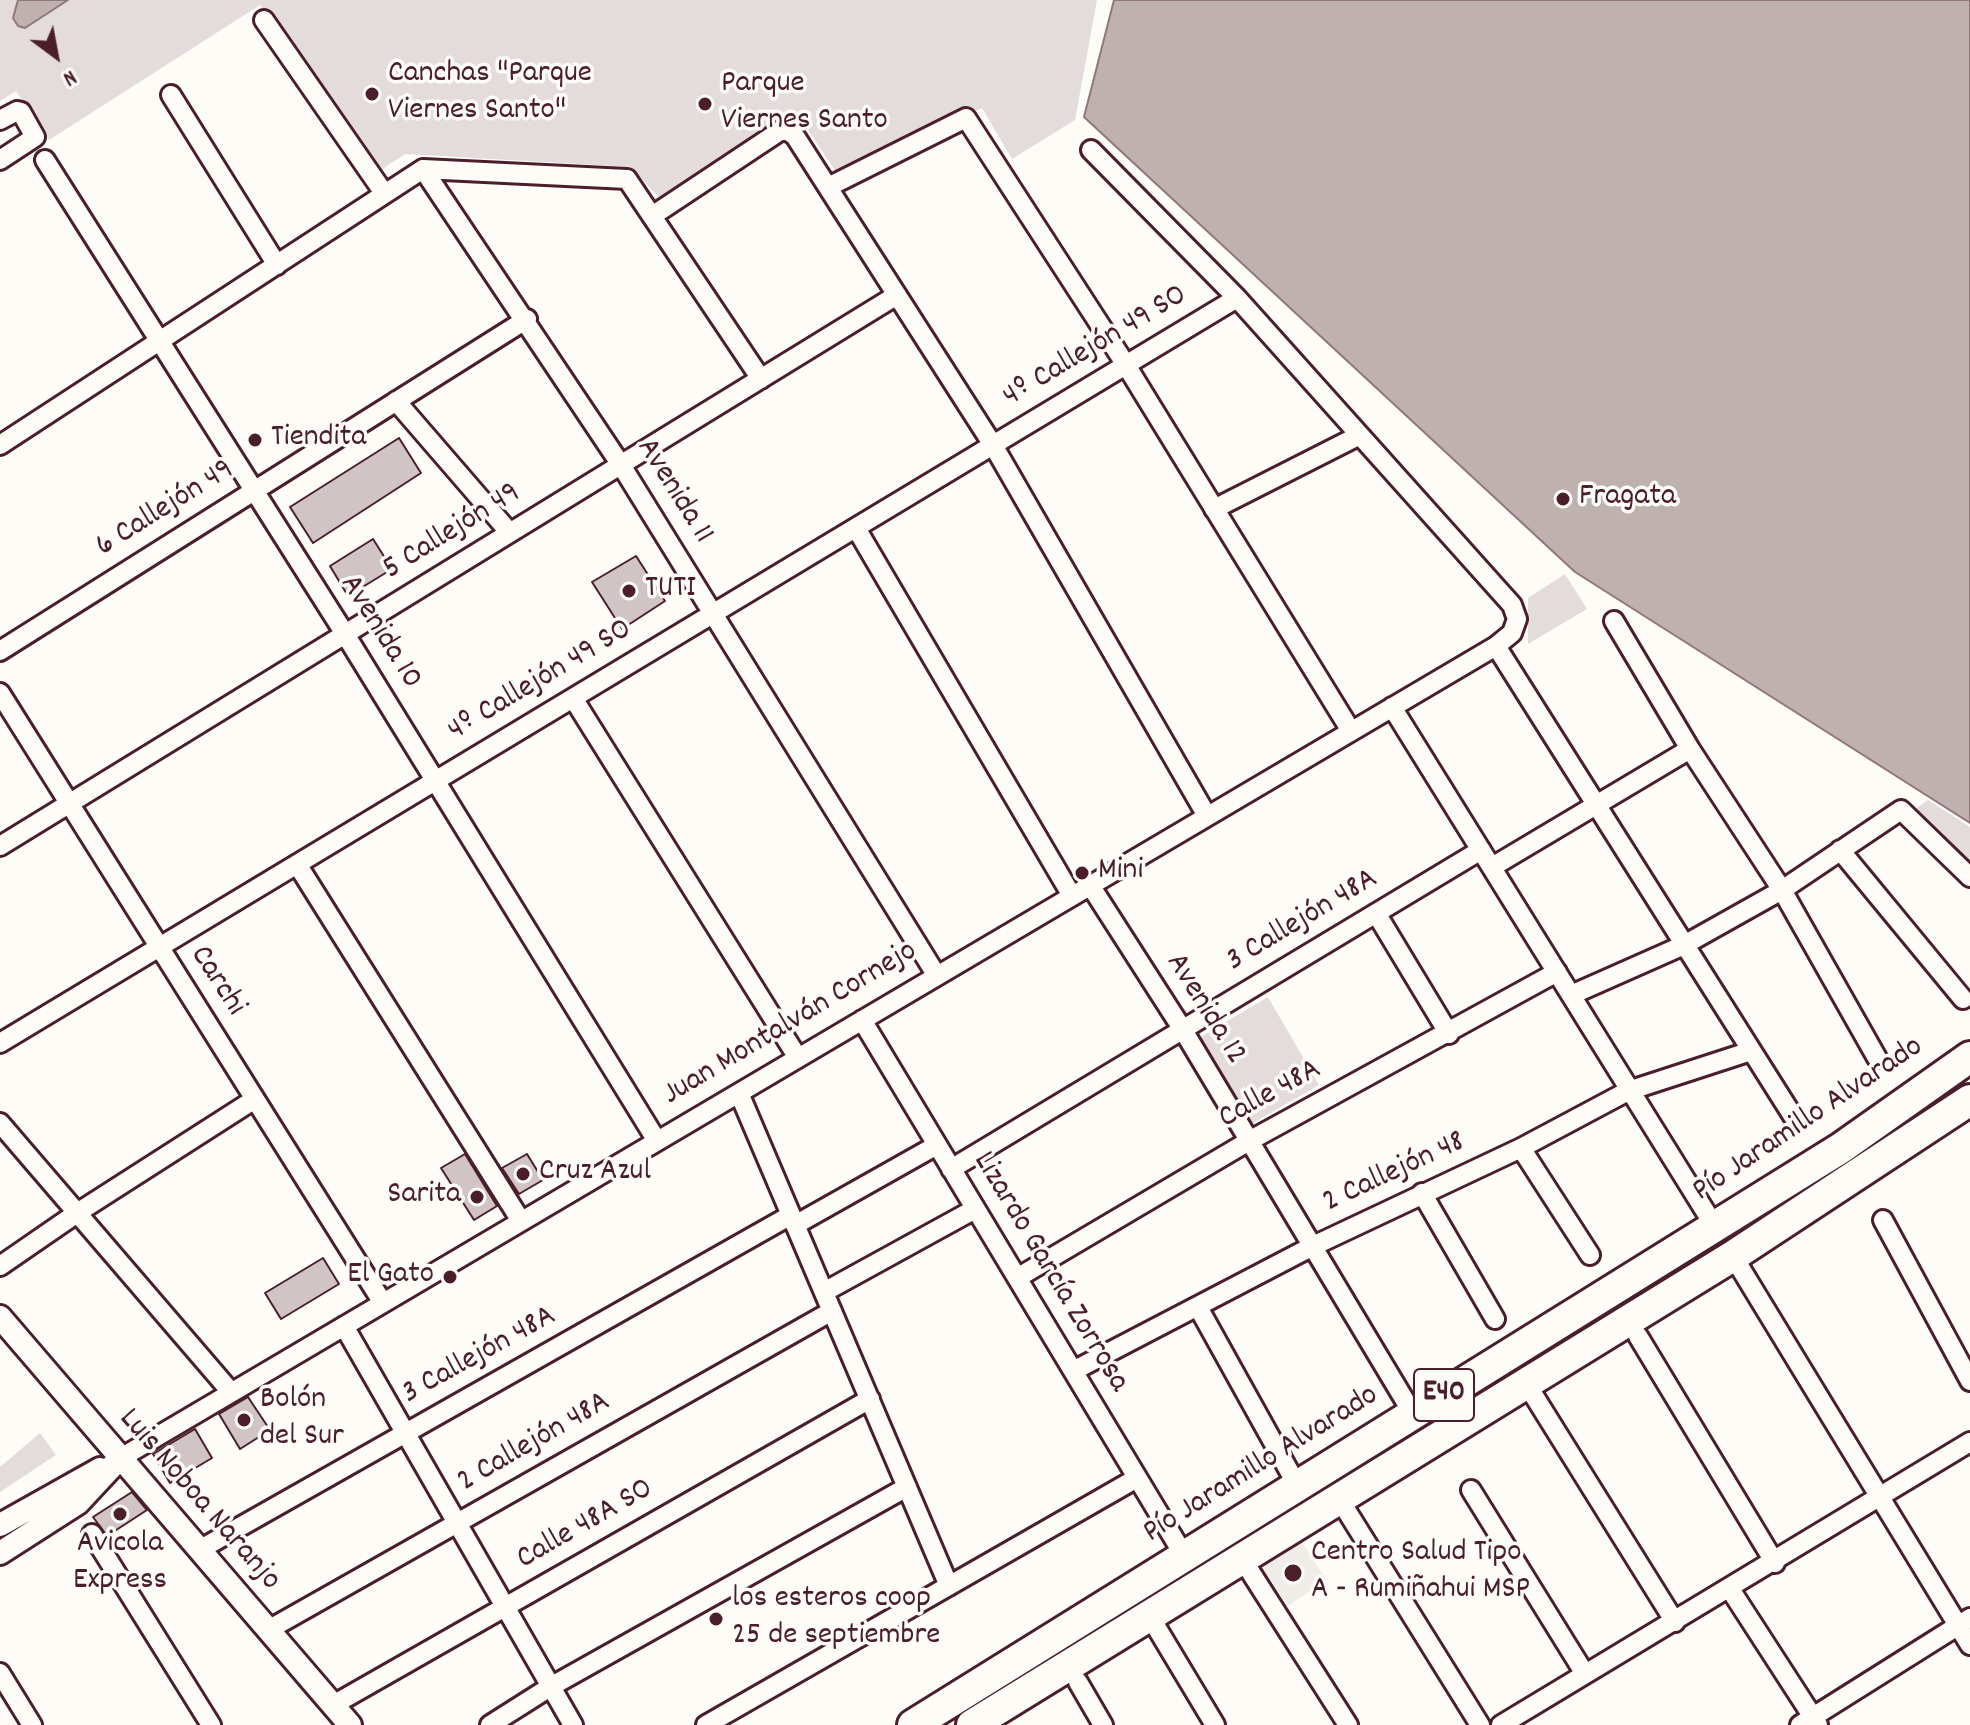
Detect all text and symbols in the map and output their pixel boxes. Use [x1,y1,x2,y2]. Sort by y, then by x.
north arrow [16,16,96,96]
place label: Canchas "Parque Viernes Santo" [388,57,592,132]
text: N [56,61,82,93]
place label: Parque Viernes Santo [721,67,888,142]
marker: Canchas "Parque Viernes Santo" [363,85,381,103]
marker: Parque Viernes Santo [696,95,714,113]
street label: 4º Callejón 49 SO [997,278,1195,418]
place label: Tiendita [271,421,366,459]
marker: Tiendita [246,431,264,449]
street label: Avenida 11 [626,432,720,552]
street label: 6 Callejón 49 [90,452,242,568]
street label: 5 Callejón 49 [377,476,529,590]
place label: Fragata [1579,480,1676,518]
marker: Fragata [1554,490,1572,508]
street label: Avenida 10 [329,569,429,697]
place label: TUTI [645,572,696,610]
marker: TUTI [620,582,638,600]
street label: 4º Callejón 49 SO [442,612,640,752]
place label: Mini [1098,854,1143,892]
street label: 3 Callejón 48A [1220,862,1386,982]
marker: Mini [1073,864,1091,882]
street label: Juan Montalván Cornejo [657,934,925,1116]
street label: Carchi [179,940,253,1024]
street label: Avenida 12 [1155,947,1253,1073]
street label: Pío Jaramillo Alvarado [1686,1030,1932,1212]
street label: Calle 48A [1213,1052,1329,1140]
street label: 2 Callejón 48 [1318,1124,1472,1224]
street label: Lizardo García Zorrosa [962,1146,1136,1400]
place label: Cruz Azul [539,1155,651,1193]
marker: Cruz Azul [514,1165,532,1183]
place label: Sarita [387,1178,461,1216]
marker: Sarita [468,1188,486,1206]
place label: El Gato [347,1258,434,1296]
marker: El Gato [441,1268,459,1286]
street label: 3 Callejón 48A [396,1299,564,1415]
road number: E40 [1414,1369,1474,1421]
street label: Pío Jaramillo Alvarado [1137,1378,1387,1554]
place label: Bolón del Sur [260,1383,344,1458]
street label: 2 Callejón 48A [452,1385,618,1503]
street label: Luis Noboa Naranjo [108,1402,288,1600]
marker: Bolón del Sur [235,1411,253,1429]
street label: Calle 48A SO [511,1472,661,1580]
marker: Avicola Express [111,1505,129,1523]
place label: Avicola Express [73,1527,167,1602]
place label: Centro Salud Tipo A - Rumiñahui MSP [1311,1536,1530,1611]
marker: Centro Salud Tipo A - Rumiñahui MSP [1282,1562,1304,1584]
place label: los esteros coop 25 de septiembre [732,1582,940,1657]
marker: los esteros coop 25 de septiembre [707,1610,725,1628]

